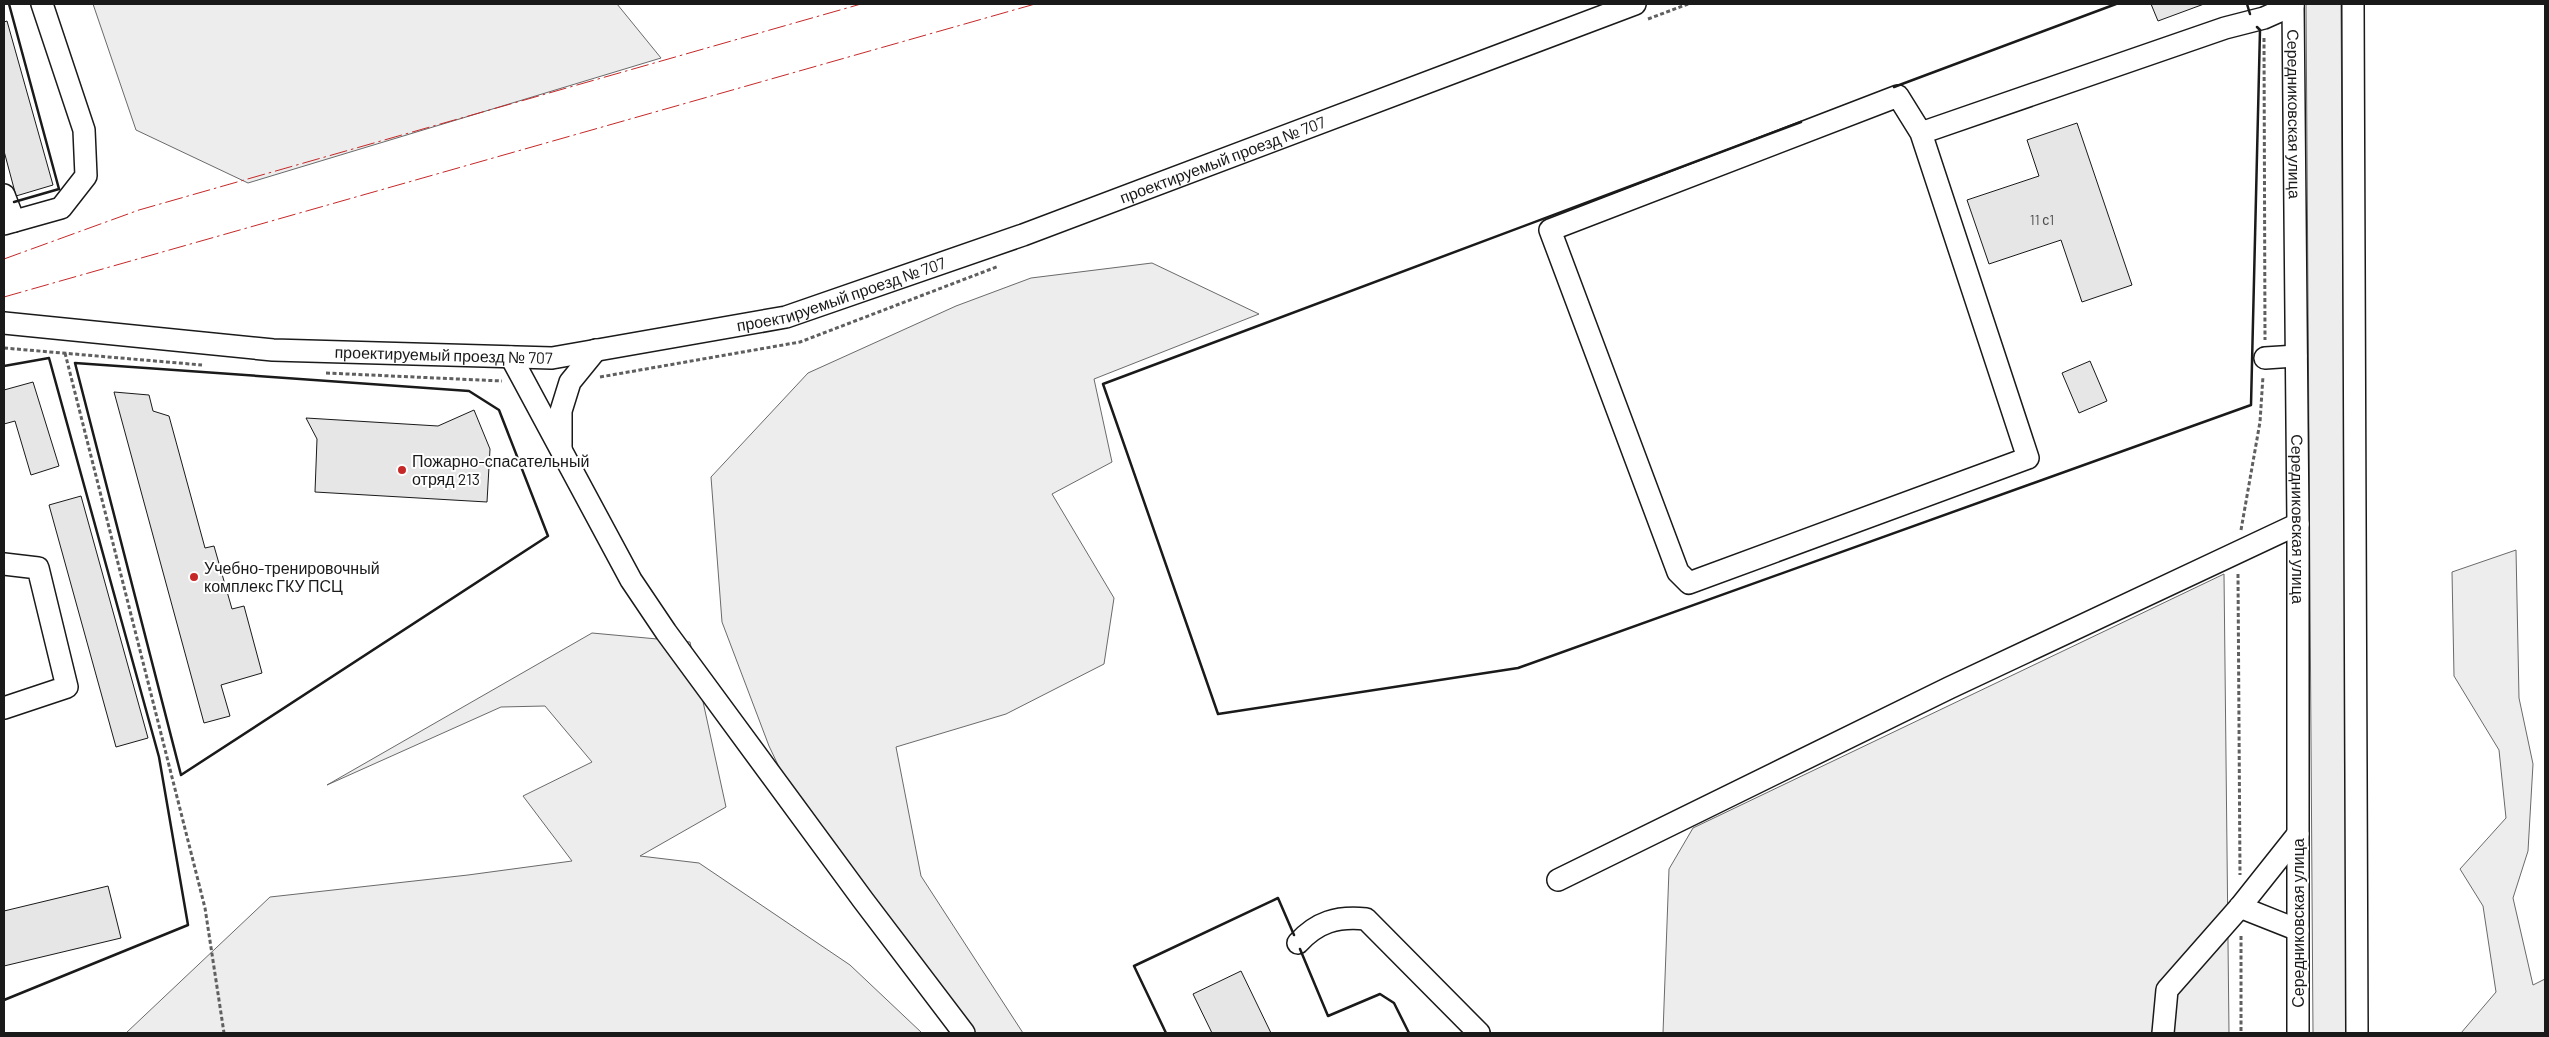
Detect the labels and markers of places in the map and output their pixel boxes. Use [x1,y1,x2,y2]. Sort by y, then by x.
place label: Пожарно-спасательный отряд 213 [412,451,589,488]
marker: Пожарно-спасательный отряд 213 [396,464,408,476]
place label: Учебно-тренировочный комплекс ГКУ ПСЦ [204,558,380,595]
marker: Учебно-тренировочный комплекс ГКУ ПСЦ [188,571,200,583]

